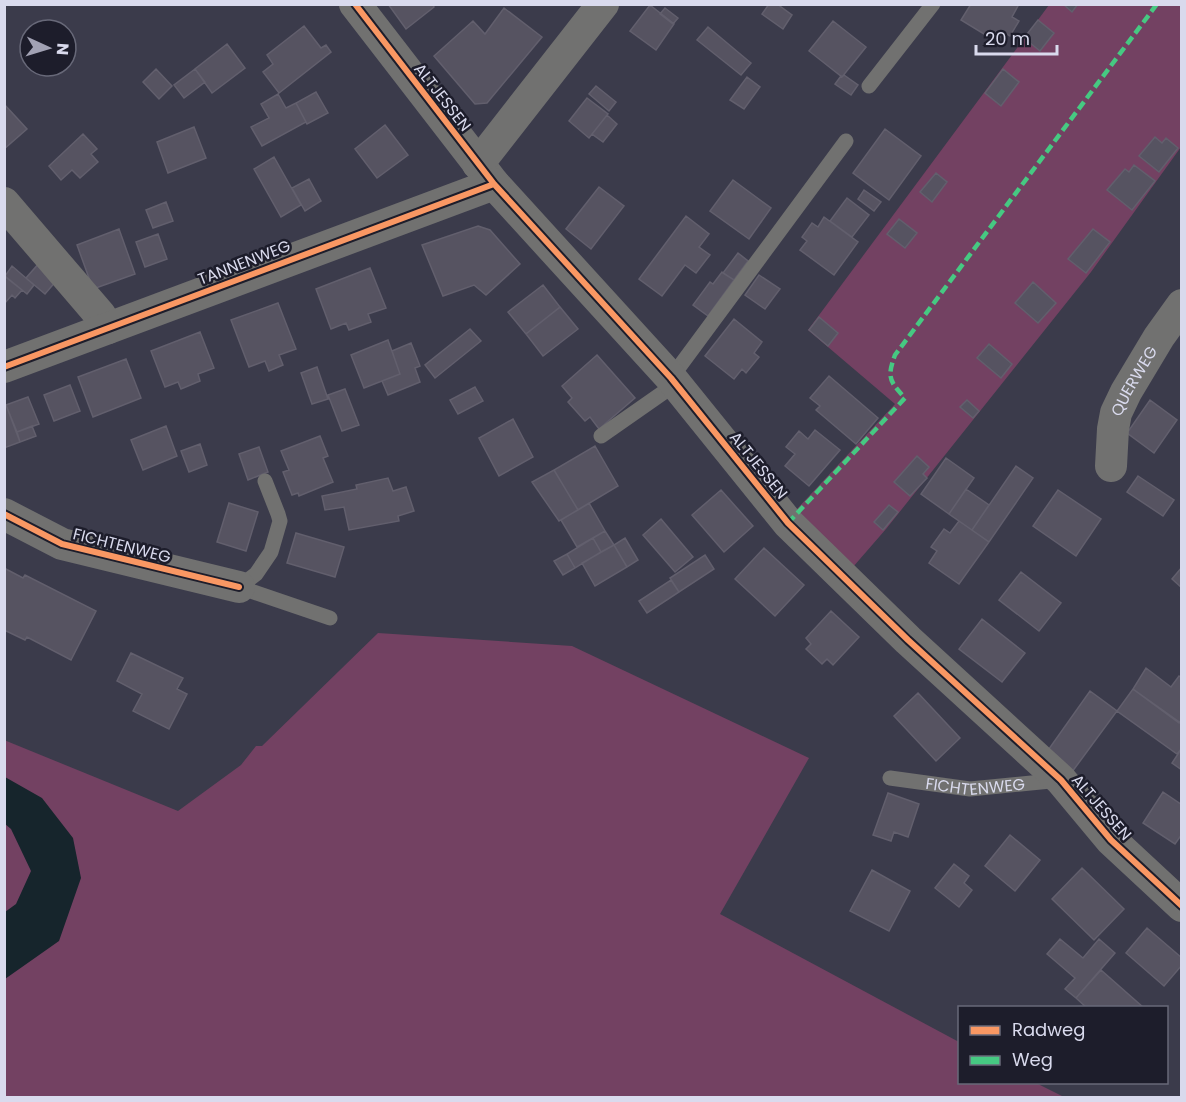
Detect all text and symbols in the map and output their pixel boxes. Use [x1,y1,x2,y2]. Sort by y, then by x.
north arrow [18,18,78,78]
scale bar [976,18,1057,56]
text: 20 m [985,26,1030,51]
text: N [51,42,74,56]
street label: ALTJESSEN [409,58,477,136]
street label: TANNENWEG [194,234,294,291]
street label: QUERWEG [1105,342,1163,420]
street label: ALTJESSEN [724,426,793,504]
street label: FICHTENWEG [71,522,173,569]
street label: ALTJESSEN [1066,769,1137,846]
street label: FICHTENWEG [924,772,1026,801]
legend [958,1006,1168,1084]
text: Radweg [1012,1017,1085,1042]
text: Weg [1012,1047,1053,1072]

